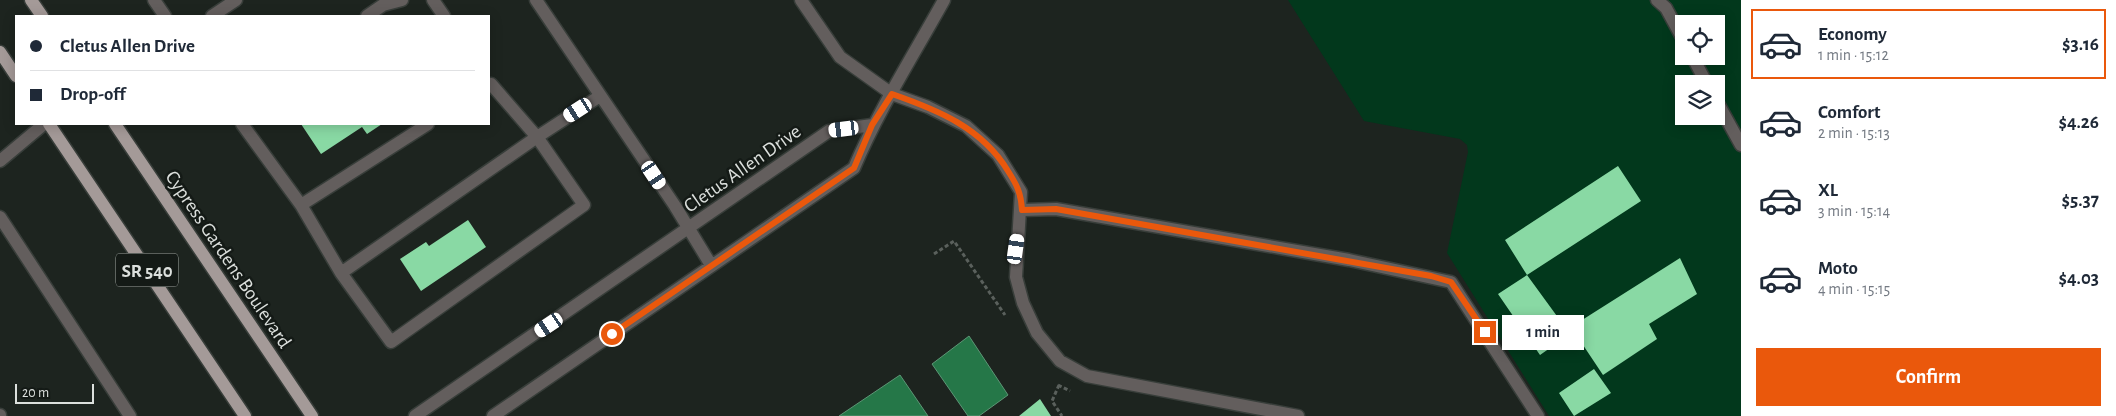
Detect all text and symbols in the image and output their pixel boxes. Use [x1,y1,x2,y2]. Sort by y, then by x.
map controls [1675,15,1725,125]
button: locate [1675,15,1725,65]
icon: car [1758,22,1803,67]
text: Economy [1818,25,1887,44]
text: $3.16 [2062,35,2099,54]
text: Cletus Allen Drive [60,37,195,56]
text: 1 min · 15:12 [1818,47,1889,63]
button: layers [1675,75,1725,125]
text: Drop-off [60,85,125,104]
car [561,96,594,124]
icon: car [1758,100,1803,145]
text: Comfort [1818,103,1880,122]
text: $4.26 [2058,113,2099,132]
car [828,120,859,138]
street label: Cletus Allen Drive [680,121,805,217]
text: 2 min · 15:13 [1818,125,1890,141]
car [639,158,668,192]
street label: Cypress Gardens Boulevard [161,167,295,352]
icon: car [1758,178,1803,223]
text: XL [1818,181,1838,200]
text: $5.37 [2061,191,2099,210]
text: 3 min · 15:14 [1818,203,1890,219]
car [1006,233,1025,265]
road number: SR 540 [116,254,178,286]
icon: car [1758,256,1803,301]
text: Moto [1818,259,1858,278]
text: $4.03 [2058,269,2099,288]
text: 4 min · 15:15 [1818,281,1890,297]
car [532,310,565,340]
callout: 1 min [1502,314,1585,350]
route end [1474,321,1496,343]
route start [601,323,623,345]
text: 1 min [1526,324,1560,340]
button: Confirm [1756,348,2101,406]
scale bar [15,381,94,404]
text: 20 m [22,386,49,400]

